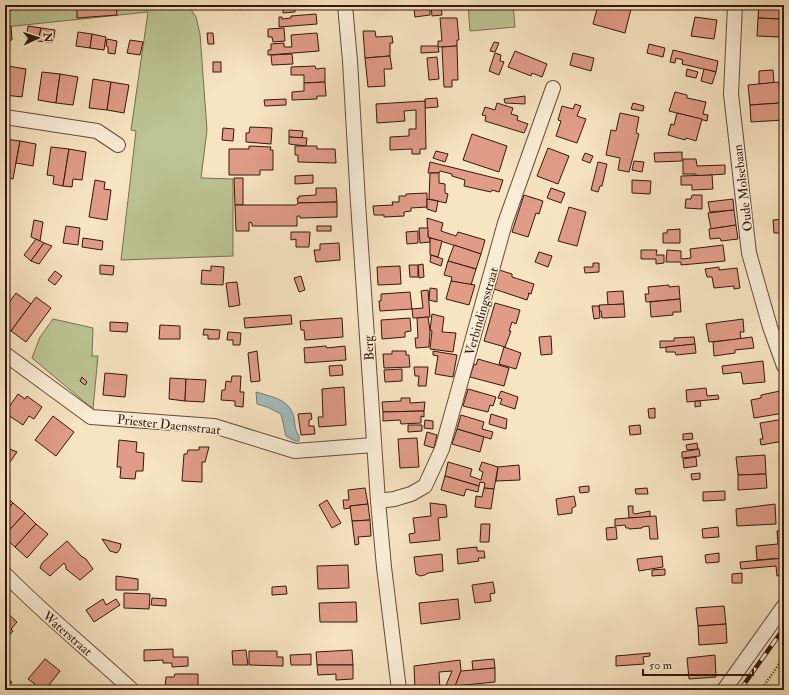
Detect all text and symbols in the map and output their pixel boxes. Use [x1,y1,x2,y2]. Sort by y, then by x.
north arrow [18,18,58,58]
text: N [41,31,54,44]
street label: Oude Molsebaan [730,143,756,232]
street label: Verbindingsstraat [462,265,502,357]
street label: Berg [360,334,378,361]
street label: Priester Daensstraat [116,412,221,438]
street label: Waterstraat [39,607,95,660]
scale bar [643,651,753,677]
text: 50 m [649,658,673,673]

